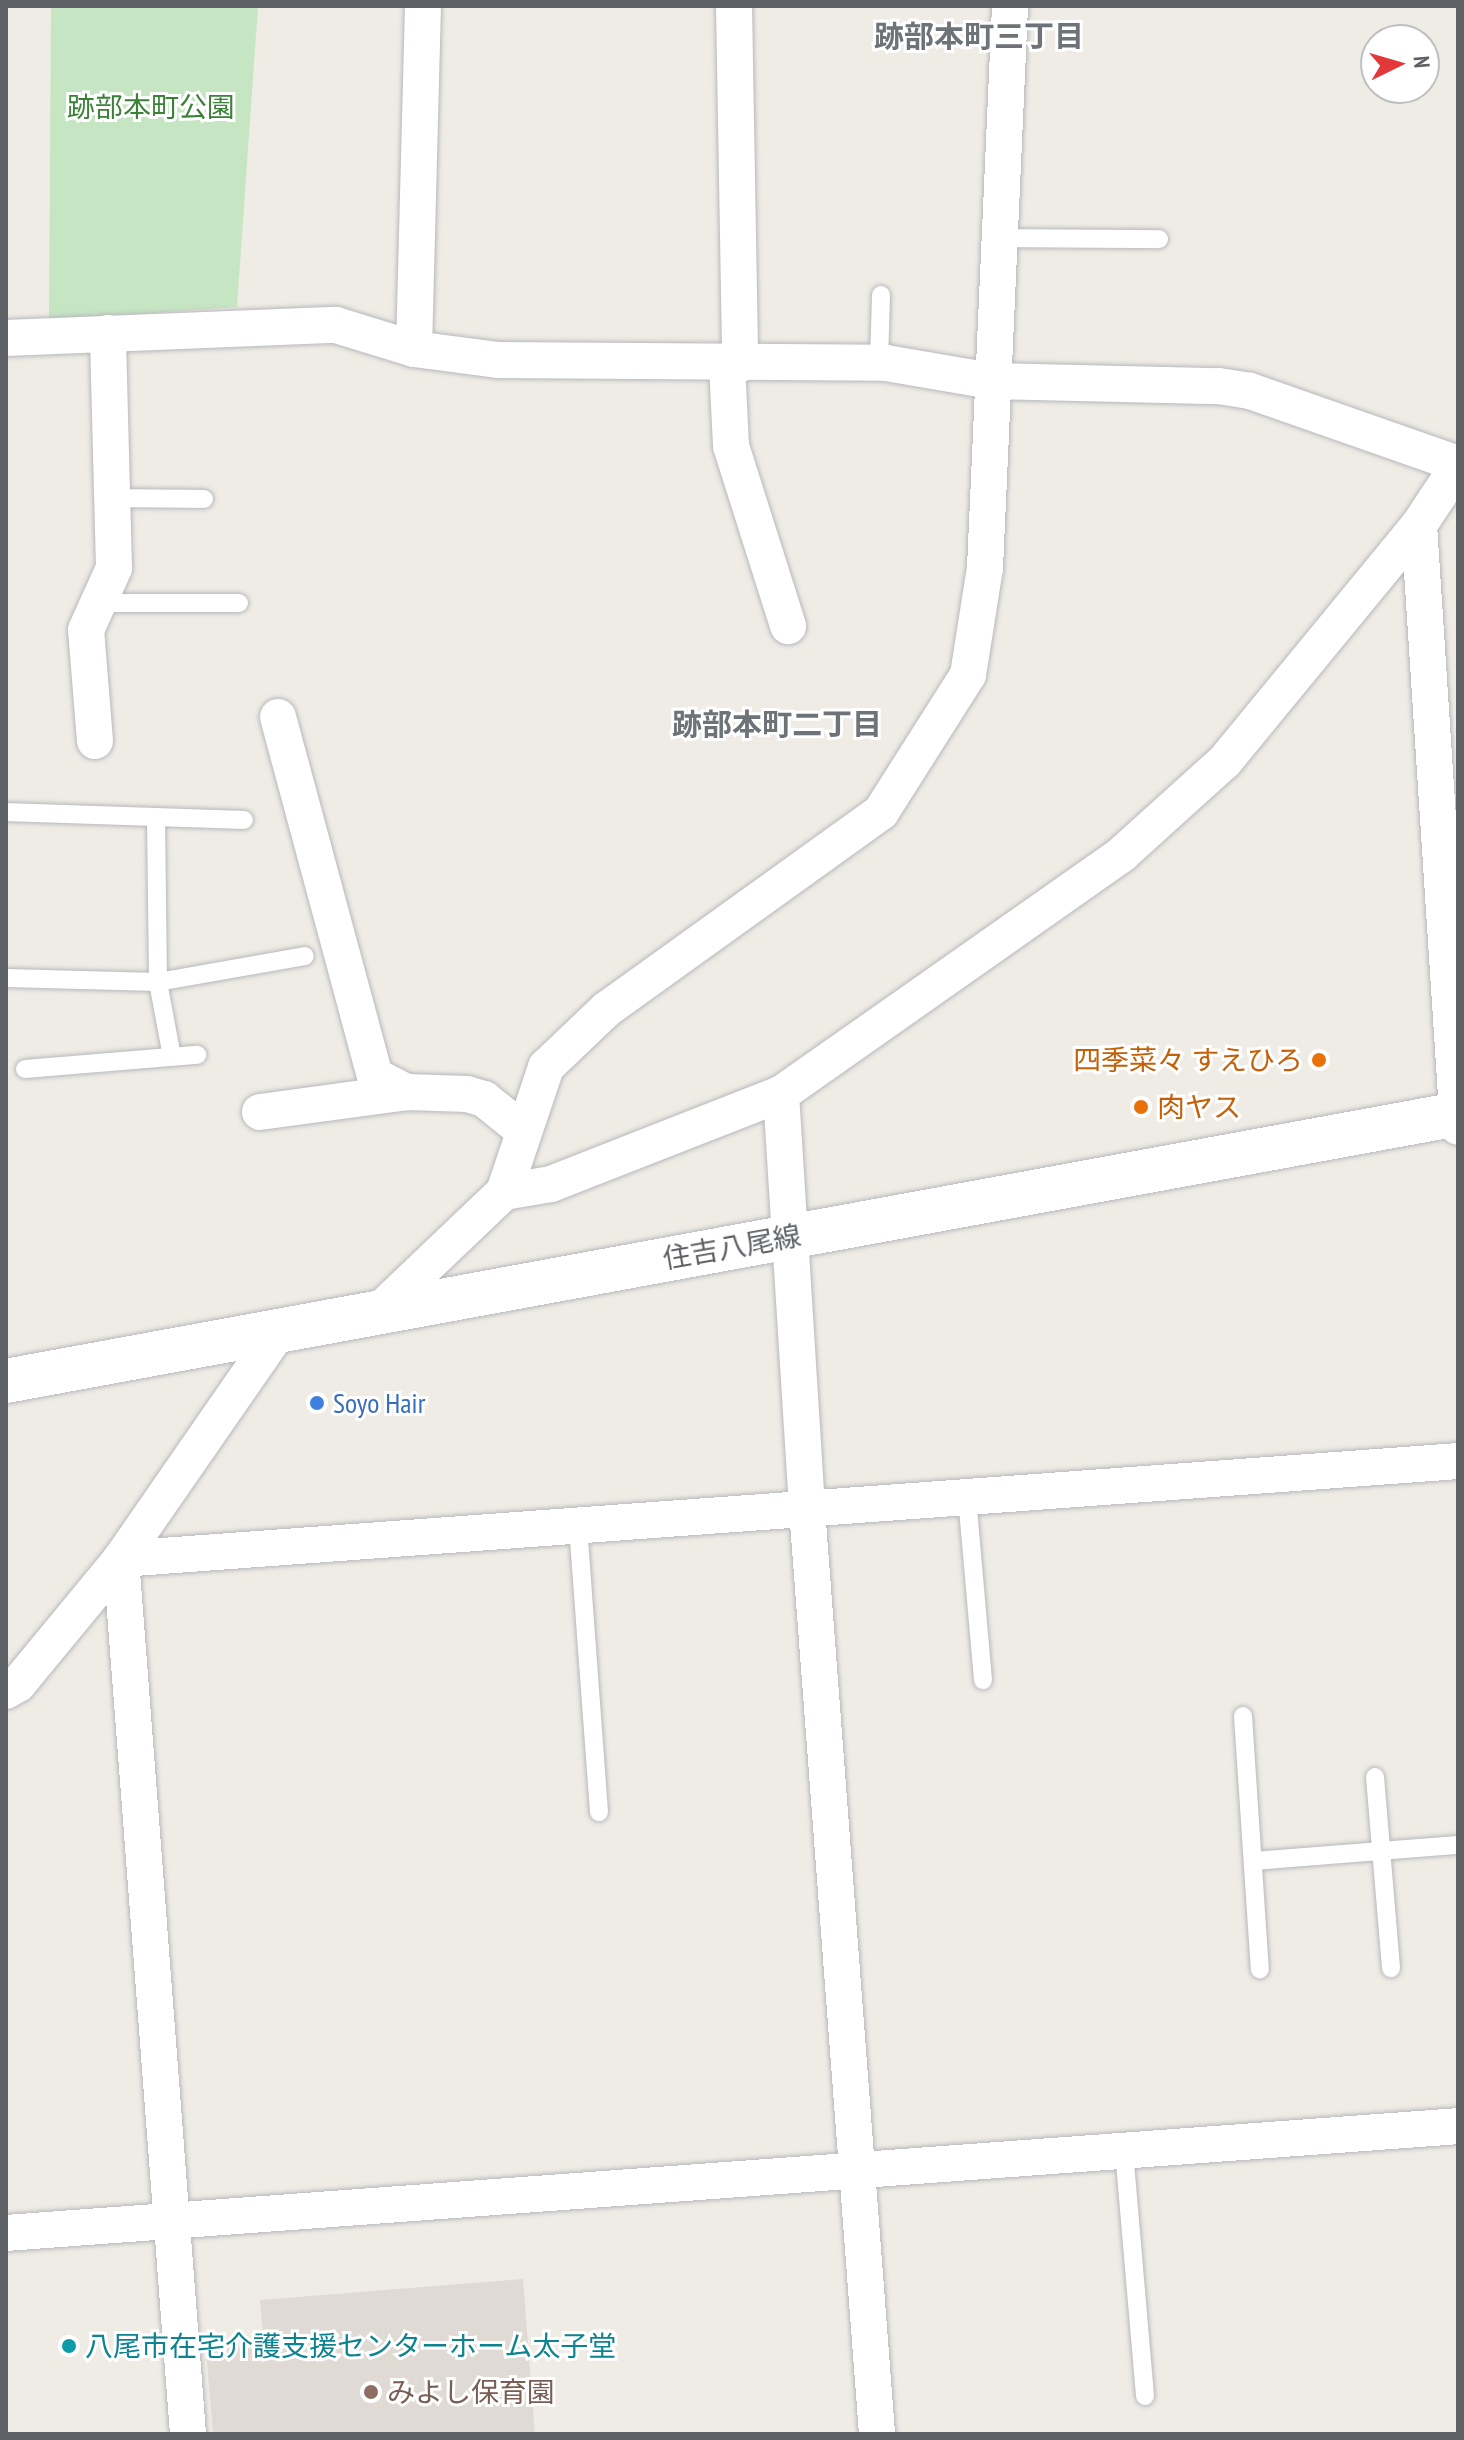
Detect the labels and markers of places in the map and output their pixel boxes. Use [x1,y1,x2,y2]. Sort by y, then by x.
place label: 四季菜々 すえひろ [1073,1043,1303,1077]
marker: 四季菜々 すえひろ [1310,1051,1328,1069]
place label: 肉ヤス [1157,1090,1241,1124]
marker: 肉ヤス [1132,1098,1150,1116]
place label: Soyo Hair [333,1386,425,1420]
marker: Soyo Hair [308,1394,326,1412]
place label: 八尾市在宅介護支援センターホーム太子堂 [85,2329,617,2363]
marker: 八尾市在宅介護支援センターホーム太子堂 [60,2337,78,2355]
place label: みよし保育園 [387,2375,555,2409]
marker: みよし保育園 [362,2383,380,2401]

